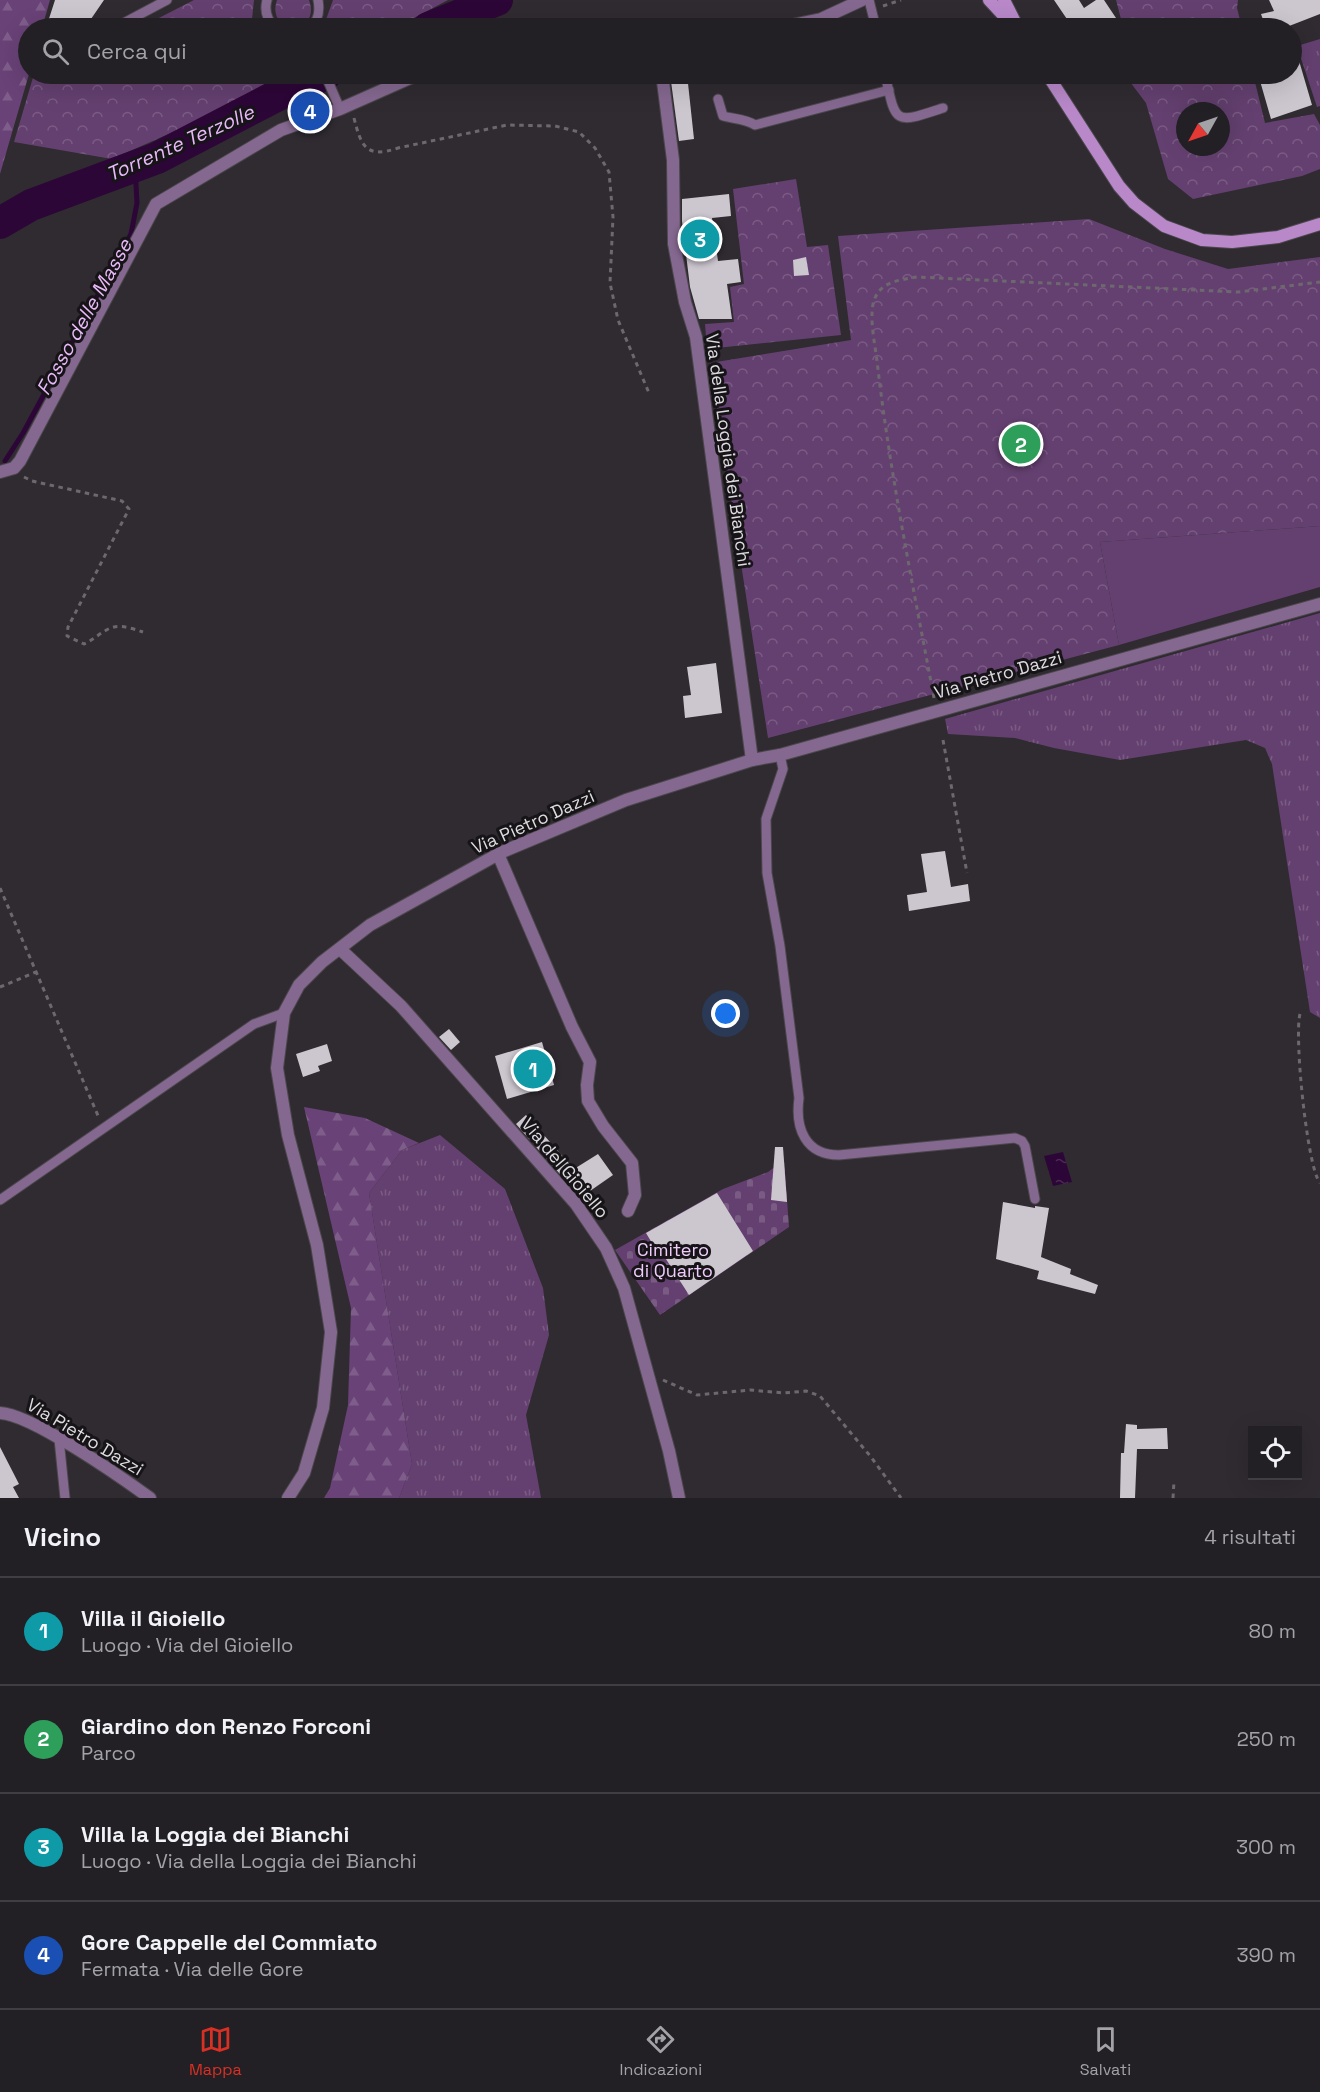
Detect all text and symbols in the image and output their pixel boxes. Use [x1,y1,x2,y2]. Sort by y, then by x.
search box [18,18,1302,84]
icon: search [39,35,72,68]
text: Cerca qui [87,37,187,65]
pin: 4 [290,88,330,134]
water label: Torrente Terzolle [102,98,259,187]
north arrow [1176,102,1230,156]
pin: 3 [680,216,720,262]
water label: Fosso delle Masse [30,233,138,400]
street label: Via della Loggia dei Bianchi [701,332,756,568]
pin: 2 [1002,422,1040,466]
street label: Via Pietro Dazzi [931,645,1064,704]
street label: Via Pietro Dazzi [468,784,598,859]
your location [711,999,740,1028]
pin: 1 [514,1046,552,1092]
street label: Via del Gioiello [517,1113,614,1223]
park label: Cimitero di Quarto [633,1238,713,1282]
street label: Via Pietro Dazzi [23,1393,148,1480]
map controls [1248,1426,1302,1480]
button: locate [1248,1426,1302,1480]
text: Vicino [24,1520,101,1554]
text: 4 risultati [1204,1524,1296,1550]
text: Villa il Gioiello [81,1604,225,1632]
text: 1 [39,1618,48,1644]
text: 80 m [1248,1618,1296,1644]
text: Luogo · Via del Gioiello [81,1632,293,1658]
text: Giardino don Renzo Forconi [81,1712,371,1740]
text: 2 [38,1726,49,1752]
text: 250 m [1237,1726,1296,1752]
text: Parco [81,1740,136,1766]
text: Villa la Loggia dei Bianchi [81,1820,349,1848]
text: 3 [37,1834,50,1860]
text: 300 m [1236,1834,1296,1860]
text: Luogo · Via della Loggia dei Bianchi [81,1848,417,1874]
text: Gore Cappelle del Commiato [81,1928,378,1956]
text: 4 [37,1942,50,1968]
text: 390 m [1237,1942,1296,1968]
text: Fermata · Via delle Gore [81,1956,304,1982]
tab: Mappa [189,2023,242,2080]
tab: Indicazioni [619,2023,702,2080]
tab: Salvati [1080,2023,1131,2080]

